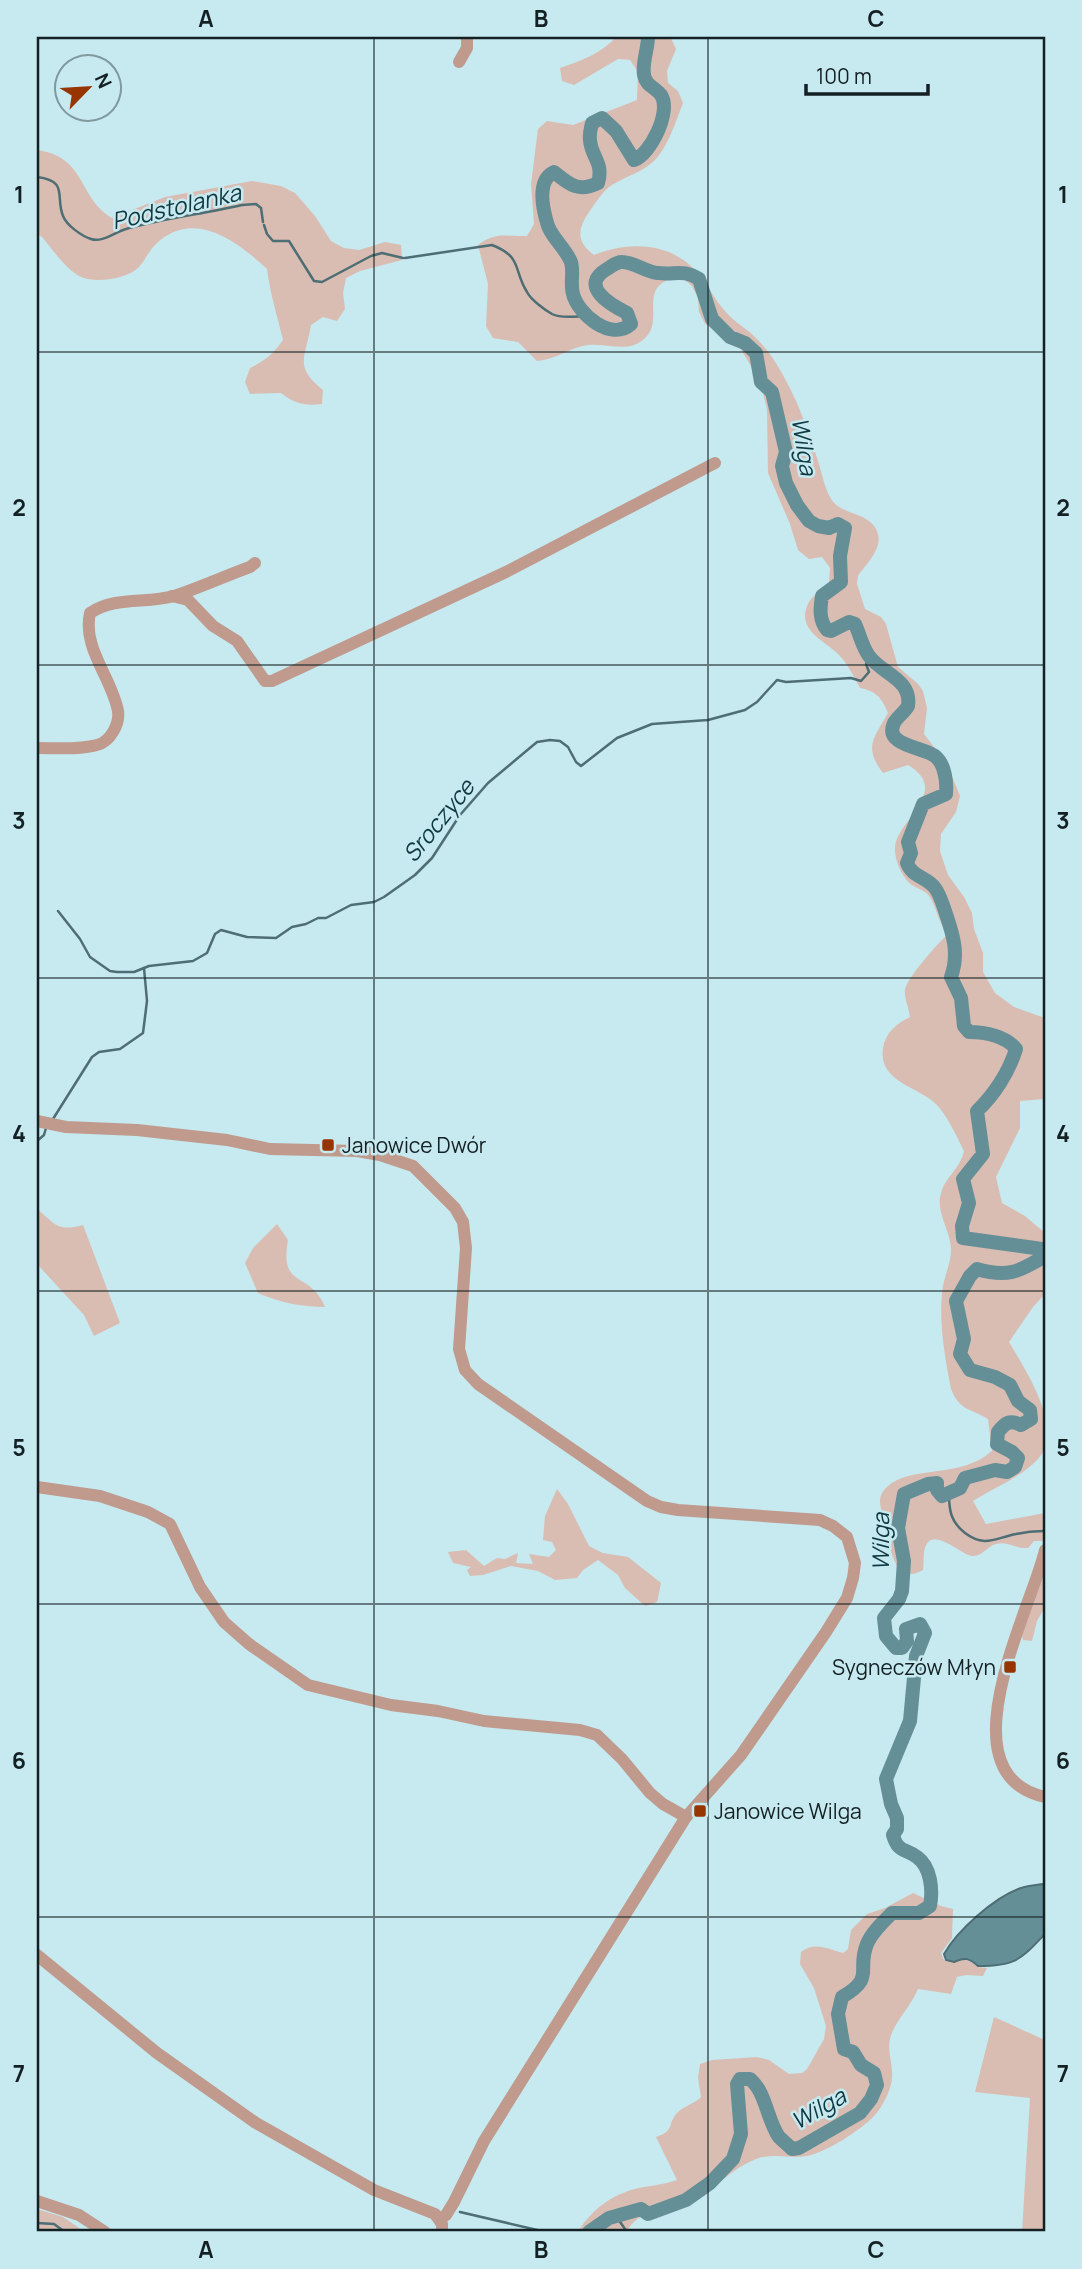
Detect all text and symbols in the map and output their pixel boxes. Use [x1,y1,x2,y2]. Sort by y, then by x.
text: A [198,2,214,34]
text: B [534,2,548,34]
text: C [868,2,885,34]
north arrow [52,52,122,122]
scale bar [806,52,928,96]
text: 100 m [816,62,872,90]
text: N [89,69,118,92]
water label: Podstolanka [108,175,245,236]
text: 1 [14,178,24,210]
text: 1 [1058,178,1068,210]
water label: Wilga [785,415,826,478]
text: 2 [12,491,26,523]
text: 2 [1056,491,1070,523]
water label: Sroczyce [395,771,482,868]
text: 3 [12,804,26,836]
text: 3 [1056,804,1070,836]
text: 4 [12,1117,26,1149]
text: 4 [1056,1117,1070,1149]
place label: Janowice Dwór [342,1131,487,1159]
marker: Janowice Dwór [320,1137,336,1153]
text: 5 [12,1431,26,1463]
text: 5 [1056,1431,1070,1463]
water label: Wilga [864,1512,896,1571]
place label: Sygneczów Młyn [832,1653,996,1681]
marker: Sygneczów Młyn [1002,1659,1018,1675]
text: 6 [12,1744,26,1776]
text: 6 [1056,1744,1070,1776]
place label: Janowice Wilga [714,1797,862,1825]
marker: Janowice Wilga [692,1803,708,1819]
text: 7 [13,2057,25,2089]
text: 7 [1057,2057,1069,2089]
water label: Wilga [785,2079,852,2136]
text: A [198,2233,214,2265]
text: B [534,2233,548,2265]
text: C [868,2233,885,2265]

